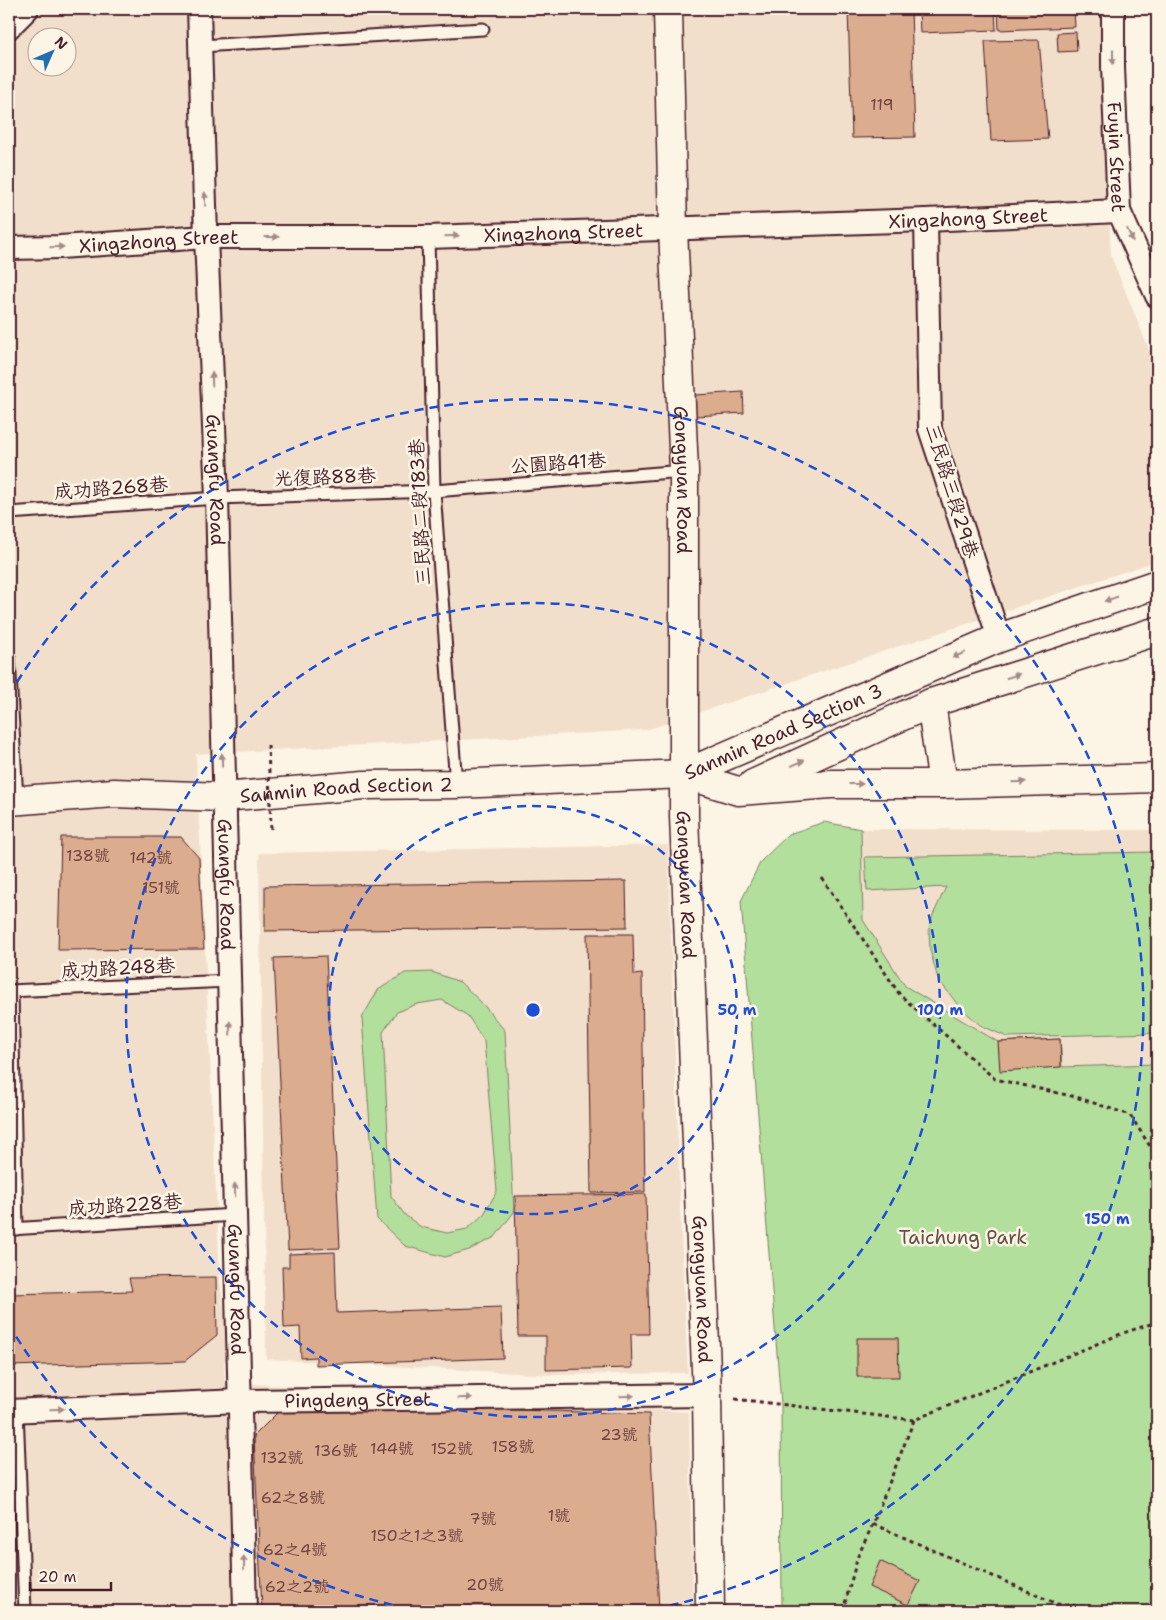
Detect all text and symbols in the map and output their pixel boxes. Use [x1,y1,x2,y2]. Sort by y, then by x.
north arrow [28,28,78,78]
text: N [51,33,71,53]
one-way arrow [1109,50,1117,66]
house number: 119 [870,94,894,115]
street label: Fuyin Street [1102,101,1132,213]
one-way arrow [201,191,209,207]
street label: Xingzhong Street [888,202,1049,234]
street label: Xingzhong Street [483,217,644,248]
street label: Xingzhong Street [78,224,238,258]
one-way arrow [1127,228,1135,242]
one-way arrow [444,232,460,240]
one-way arrow [264,233,280,241]
one-way arrow [50,242,66,250]
one-way arrow [207,371,215,387]
street label: Gongyuan Road [669,405,697,554]
street label: Guangfu Road [201,413,231,546]
street label: 三民路三段29巷 [920,421,984,561]
street label: 三民路二段183巷 [404,438,436,586]
street label: 公園路41巷 [509,447,607,479]
street label: 光復路88巷 [274,463,376,491]
street label: 成功路268巷 [53,472,169,504]
one-way arrow [1103,596,1118,604]
one-way arrow [951,652,966,660]
one-way arrow [1006,672,1021,679]
street label: Sanmin Road Section 3 [680,677,886,785]
one-way arrow [218,752,226,768]
one-way arrow [791,759,805,767]
street label: Sanmin Road Section 2 [239,772,453,808]
one-way arrow [1011,777,1027,785]
one-way arrow [849,780,865,788]
street label: Gongyuan Road [671,810,702,959]
street label: Guangfu Road [213,818,241,951]
house number: 138號 [66,845,110,866]
house number: 142號 [129,847,173,868]
house number: 151號 [142,877,180,898]
street label: 成功路248巷 [60,953,176,983]
text: 50 m [718,1000,757,1020]
text: 100 m [917,1000,963,1020]
centre of rings [524,1001,542,1019]
one-way arrow [226,1019,234,1035]
one-way arrow [230,1182,238,1198]
street label: 成功路228巷 [67,1189,183,1221]
text: 150 m [1084,1209,1130,1229]
street label: Gongyuan Road [687,1215,718,1364]
street label: Guangfu Road [223,1223,251,1356]
park label: Taichung Park [899,1225,1027,1250]
street label: Pingdeng Street [284,1386,431,1413]
one-way arrow [620,1392,636,1400]
one-way arrow [457,1394,473,1402]
one-way arrow [50,1404,66,1412]
house number: 23號 [600,1424,638,1445]
house number: 158號 [491,1436,535,1457]
house number: 144號 [370,1438,414,1459]
house number: 152號 [431,1438,473,1459]
house number: 136號 [314,1440,358,1461]
house number: 132號 [260,1447,304,1468]
house number: 62之8號 [261,1487,325,1508]
house number: 1號 [548,1505,570,1526]
house number: 7號 [469,1508,497,1529]
house number: 150之1之3號 [370,1525,464,1546]
house number: 62之4號 [263,1539,327,1560]
one-way arrow [240,1554,248,1570]
scale bar [30,1560,111,1592]
text: 20 m [38,1567,77,1587]
house number: 20號 [466,1574,504,1595]
house number: 62之2號 [265,1576,329,1597]

